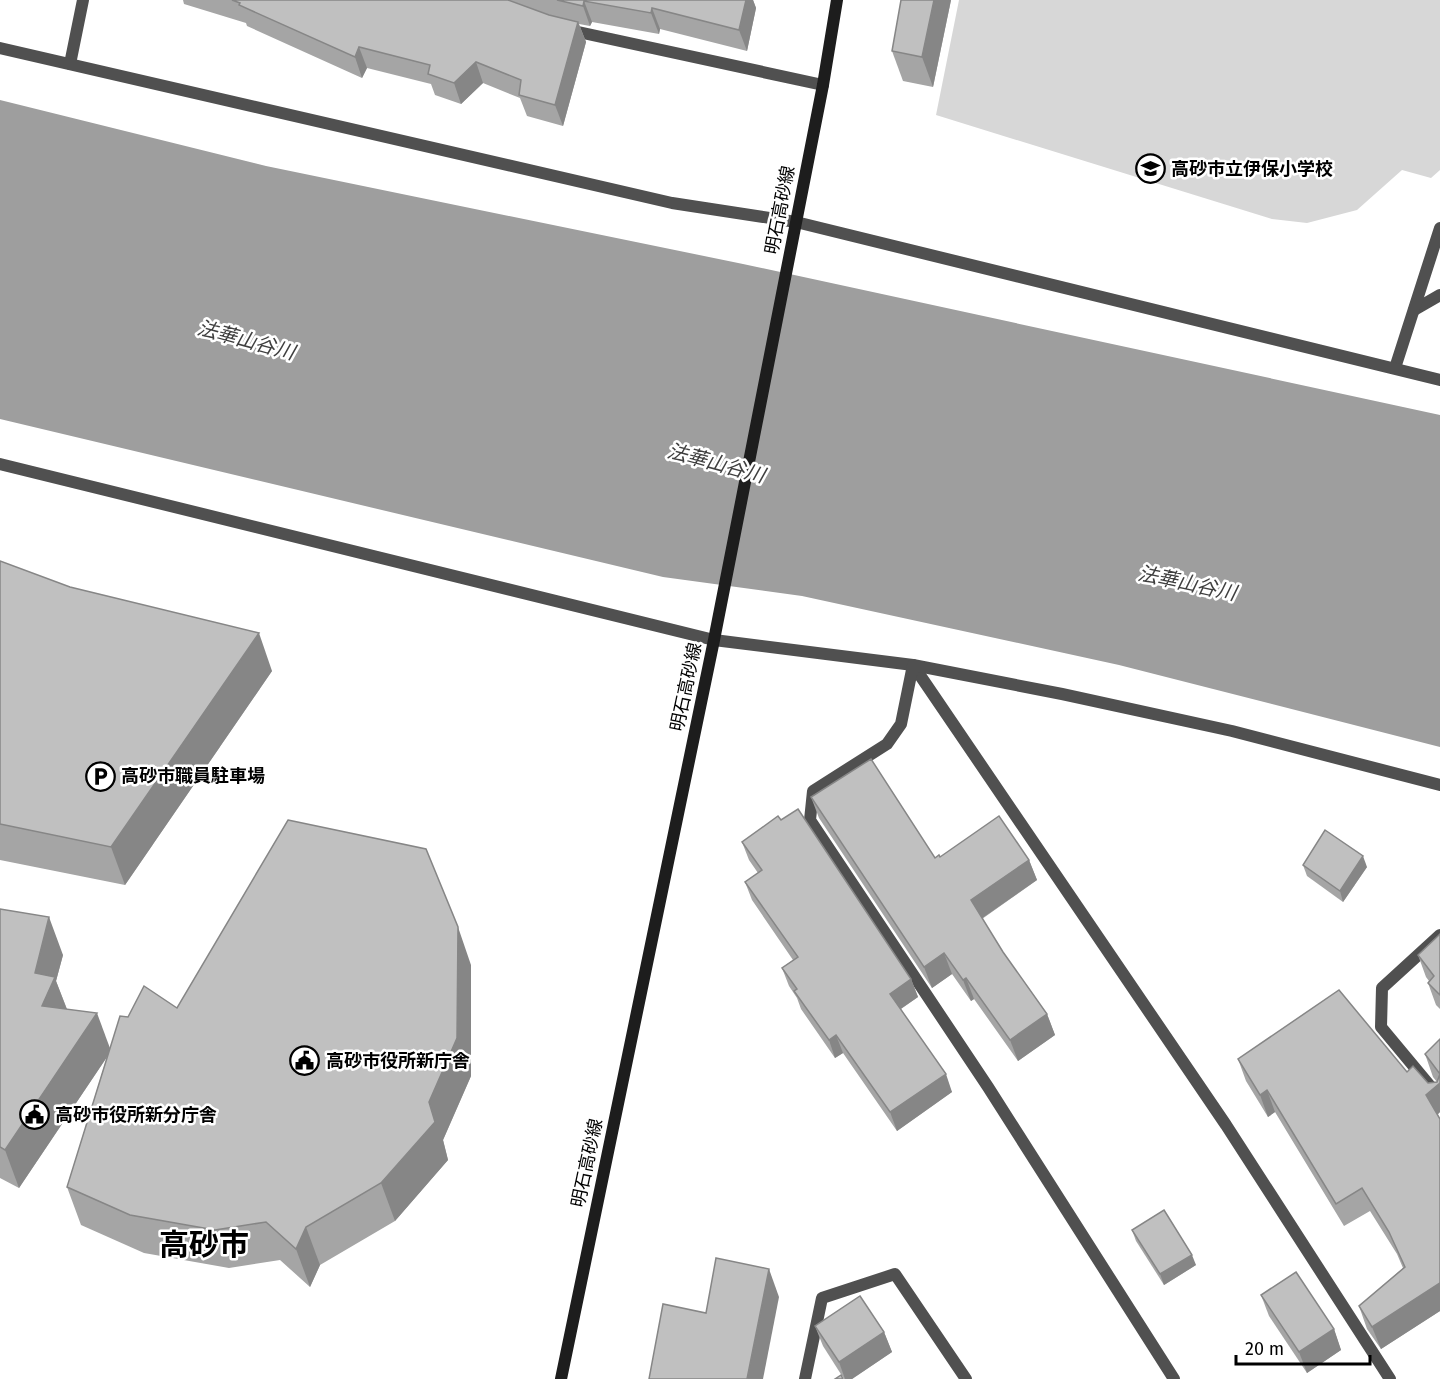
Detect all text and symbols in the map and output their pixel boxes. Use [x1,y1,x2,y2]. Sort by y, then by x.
school or university icon: 高砂市立伊保小学校 [1134,153,1166,185]
place label: 高砂市立伊保小学校 [1171,158,1333,180]
street label: 明石高砂線 [761,164,799,256]
water label: 法華山谷川 [195,315,299,365]
water label: 法華山谷川 [665,438,769,488]
water label: 法華山谷川 [1136,561,1240,606]
street label: 明石高砂線 [666,641,706,733]
parking icon: 高砂市職員駐車場 [84,760,116,792]
place label: 高砂市職員駐車場 [121,765,265,787]
public building icon: 高砂市役所新庁舎 [289,1045,321,1077]
place label: 高砂市役所新庁舎 [326,1050,470,1072]
public building icon: 高砂市役所新分庁舎 [18,1099,50,1131]
place label: 高砂市役所新分庁舎 [55,1104,217,1126]
street label: 明石高砂線 [567,1117,607,1209]
district label: 高砂市 [159,1227,249,1263]
scale bar [1236,1328,1370,1366]
text: 20 m [1245,1338,1284,1360]

